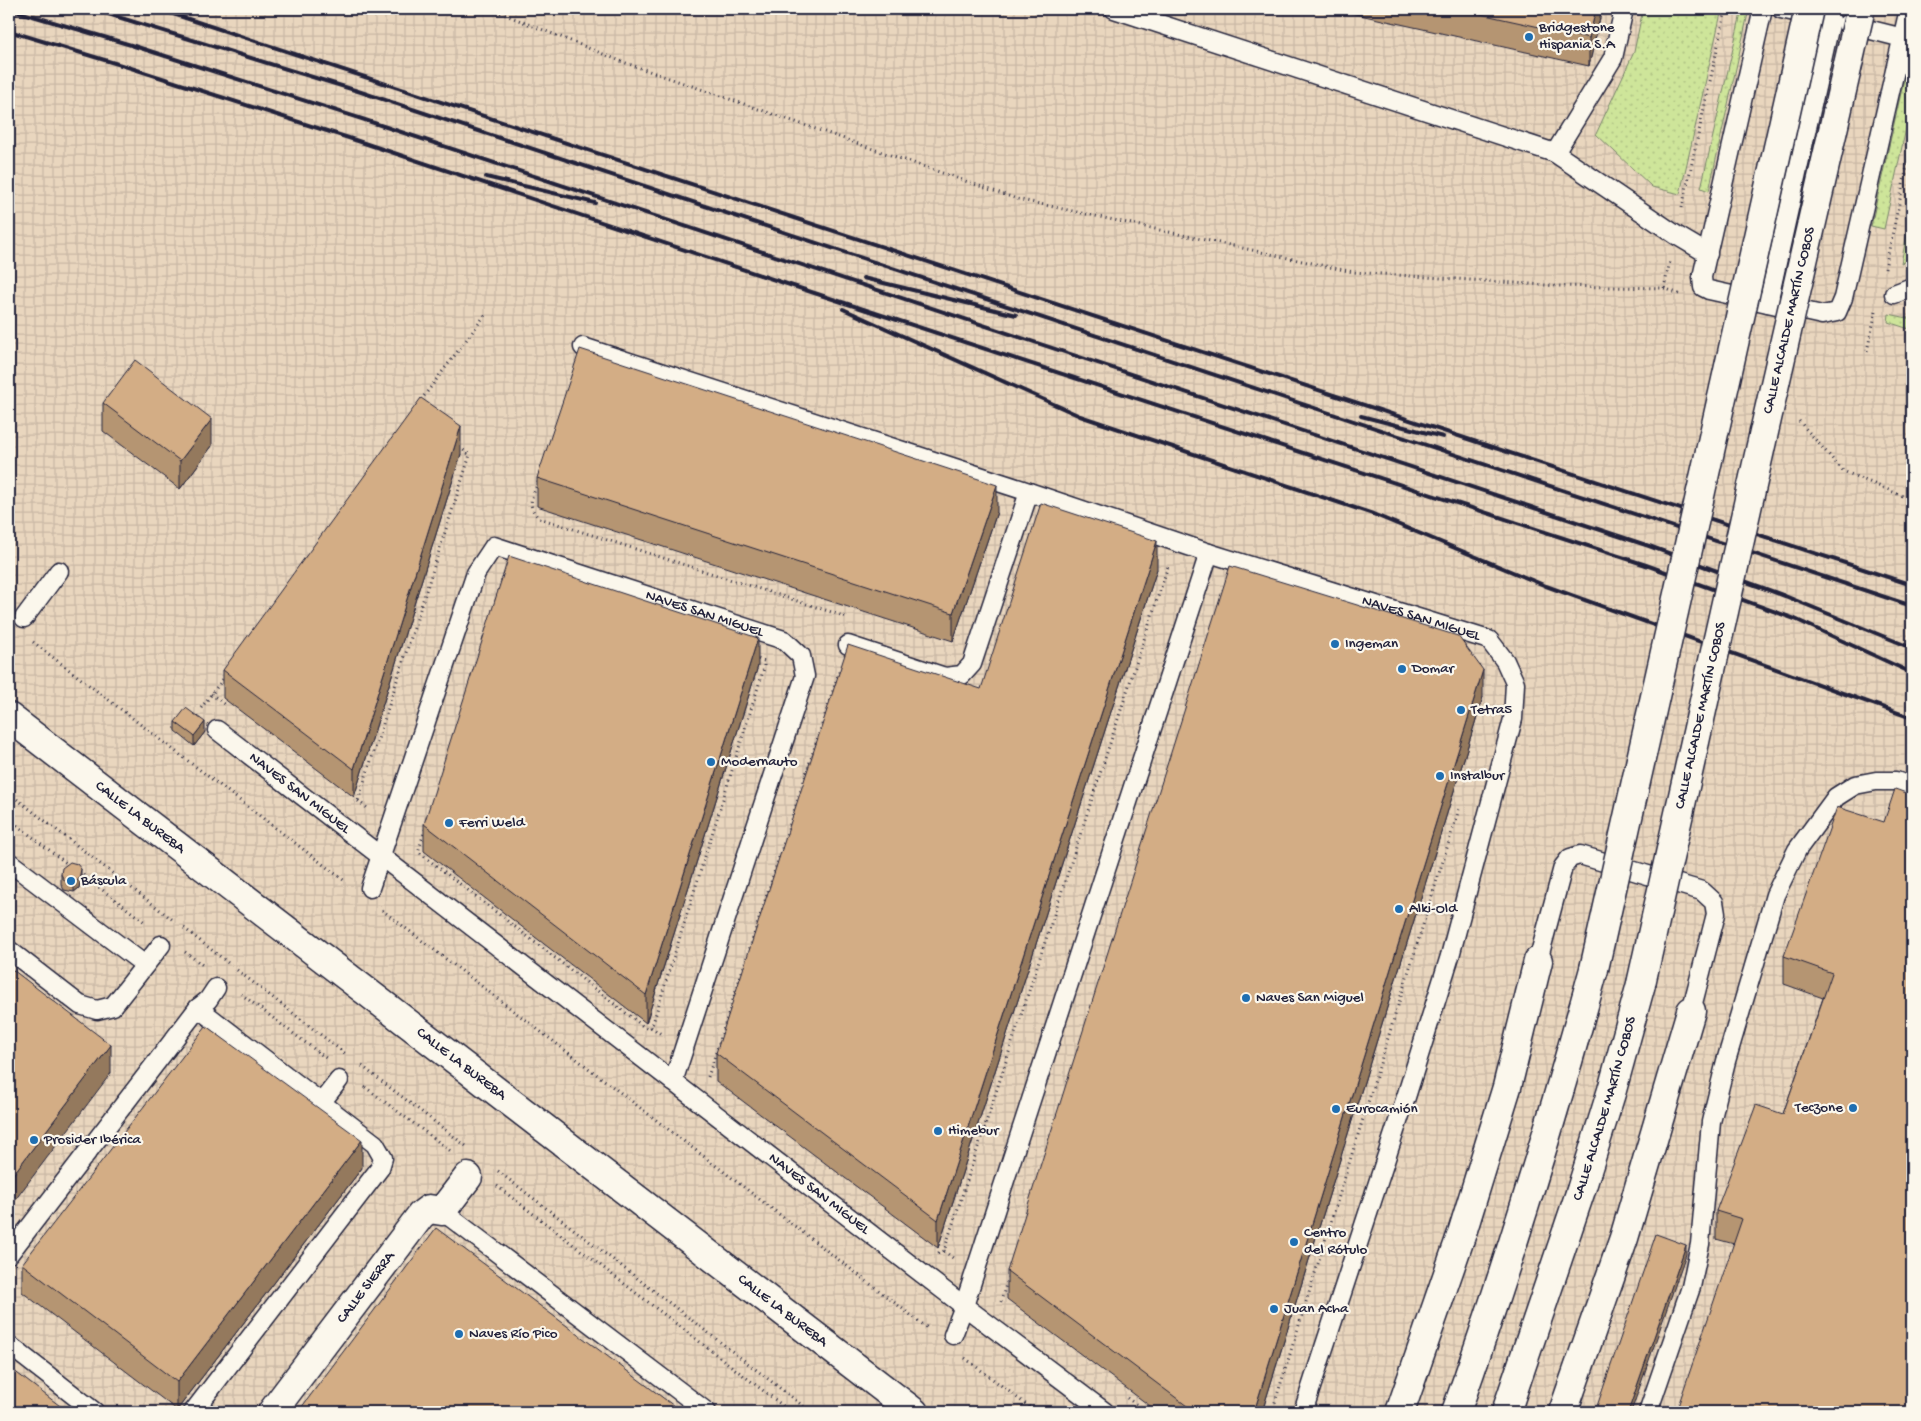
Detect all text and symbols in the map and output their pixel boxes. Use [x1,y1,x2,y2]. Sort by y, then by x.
place label: Bridgestone Hispania S.A [1538,19,1616,54]
marker: Bridgestone Hispania S.A [1523,31,1535,43]
street label: CALLE ALCALDE MARTÍN COBOS [1759,225,1820,416]
street label: NAVES SAN MIGUEL [643,587,766,642]
street label: NAVES SAN MIGUEL [1360,592,1483,646]
street label: CALLE ALCALDE MARTÍN COBOS [1671,620,1730,811]
place label: Ingeman [1345,635,1398,653]
marker: Ingeman [1329,638,1341,650]
place label: Domar [1411,660,1456,678]
marker: Domar [1396,663,1408,675]
place label: Tetra5 [1470,701,1512,719]
marker: Tetra5 [1455,704,1467,716]
street label: NAVES SAN MIGUEL [245,749,354,839]
place label: Modernauto [721,753,798,771]
marker: Modernauto [705,756,717,768]
place label: Instalbur [1450,767,1506,785]
marker: Instalbur [1434,770,1446,782]
street label: CALLE LA BUREBA [91,777,189,859]
place label: Ferri Weld [458,814,526,832]
marker: Ferri Weld [443,817,455,829]
place label: Báscula [80,872,127,890]
marker: Báscula [65,875,77,887]
place label: Alki-Old [1409,900,1458,918]
marker: Alki-Old [1393,903,1405,915]
place label: Naves San Miguel [1256,989,1364,1007]
marker: Naves San Miguel [1240,992,1252,1004]
street label: CALLE ALCALDE MARTÍN COBOS [1569,1015,1641,1203]
street label: CALLE LA BUREBA [412,1024,511,1105]
place label: Teczone [1794,1099,1843,1117]
place label: Eurocamión [1346,1100,1418,1118]
marker: Teczone [1847,1102,1859,1114]
marker: Eurocamión [1330,1103,1342,1115]
place label: Himebur [948,1122,1000,1140]
marker: Himebur [932,1125,944,1137]
place label: Prosider Ibérica [43,1131,141,1149]
marker: Prosider Ibérica [28,1134,40,1146]
street label: NAVES SAN MIGUEL [765,1149,873,1239]
place label: Centro del Rótulo [1304,1224,1367,1259]
marker: Centro del Rótulo [1288,1236,1300,1248]
street label: CALLE SIERRA [333,1247,400,1327]
street label: CALLE LA BUREBA [734,1271,832,1352]
place label: Juan Acha [1284,1300,1349,1318]
marker: Juan Acha [1268,1303,1280,1315]
place label: Naves Río Pico [469,1325,558,1343]
marker: Naves Río Pico [453,1328,465,1340]

